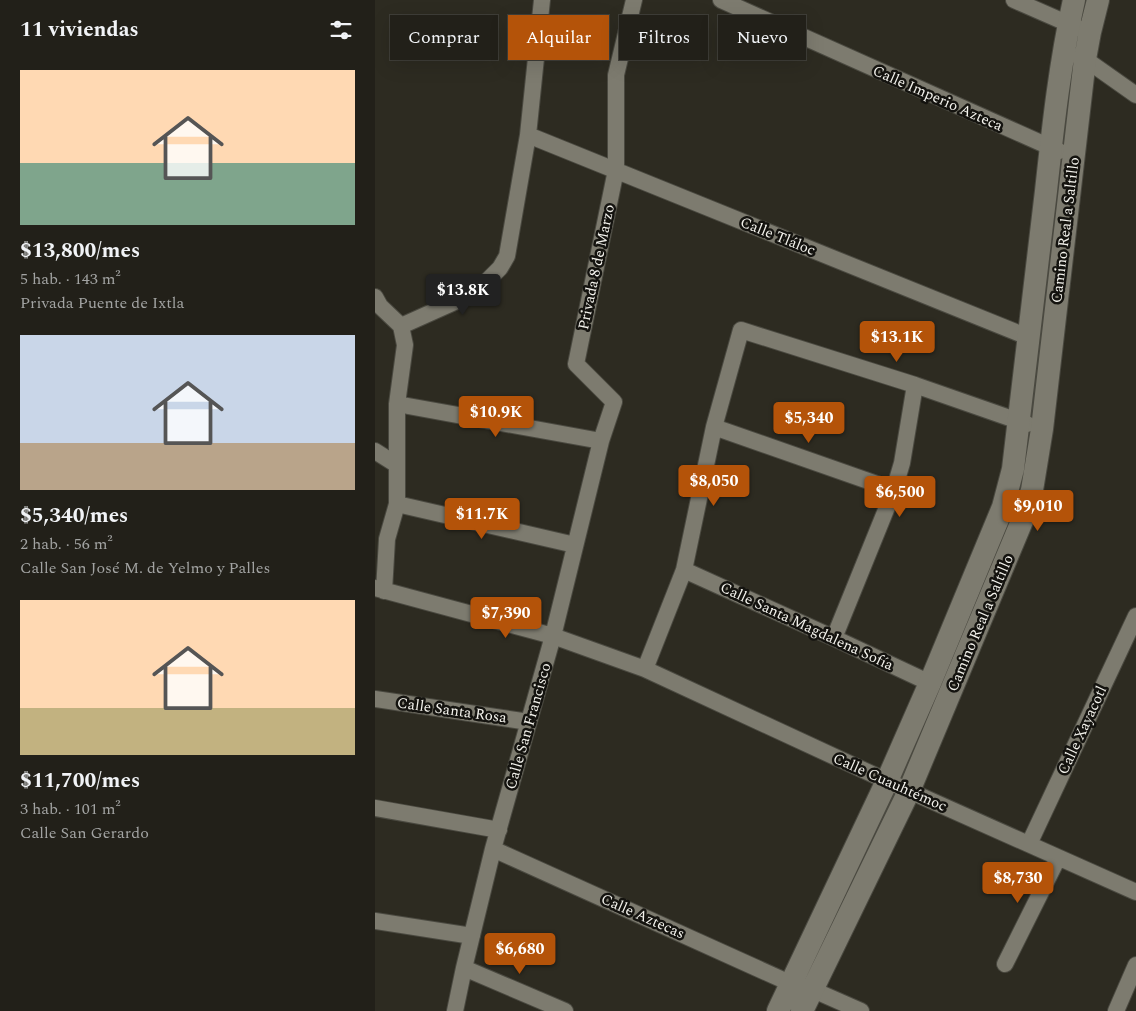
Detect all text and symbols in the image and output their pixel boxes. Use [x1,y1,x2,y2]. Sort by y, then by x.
text: 11 viviendas [20,14,139,46]
chip: Comprar [390,15,498,60]
chip: Alquilar [508,15,609,60]
chip: Filtros [619,15,708,60]
chip: Nuevo [718,15,806,60]
icon: filters [327,16,355,44]
street label: Calle Imperio Azteca [869,59,1007,138]
icon: home [143,103,233,193]
street label: Camino Real a Saltillo [1045,156,1086,304]
street label: Privada 8 de Marzo [572,202,621,332]
street label: Calle Tláloc [737,211,819,262]
text: $13,800/mes [20,235,140,267]
text: 5 hab. · 143 m² [20,267,121,291]
pin: $13.8K [422,274,504,316]
text: $13.8K [437,278,489,302]
text: Privada Puente de Ixtla [20,291,184,315]
pin: $13.1K [856,320,938,363]
text: $13.1K [871,325,923,349]
icon: home [143,368,233,458]
pin: $10.9K [455,396,537,438]
text: $10.9K [470,400,522,424]
pin: $5,340 [768,402,850,444]
text: $5,340 [784,406,834,430]
pin: $8,050 [673,464,755,507]
text: $8,050 [689,469,739,493]
pin: $6,500 [859,476,941,518]
text: $6,500 [875,480,925,504]
pin: $9,010 [997,490,1079,532]
text: $9,010 [1013,494,1063,518]
pin: $11.7K [441,498,523,540]
text: $5,340/mes [20,500,128,532]
text: $11.7K [456,502,508,526]
text: 2 hab. · 56 m² [20,532,113,556]
street label: Camino Real a Saltillo [941,551,1020,695]
text: Calle San José M. de Yelmo y Palles [20,556,270,580]
street label: Calle Santa Magdalena Sofía [716,576,898,677]
pin: $7,390 [465,596,547,639]
text: $7,390 [481,601,531,625]
icon: home [143,633,233,723]
street label: Calle San Francisco [499,660,558,792]
street label: Calle Xayacotl [1052,682,1113,778]
street label: Calle Santa Rosa [396,691,509,730]
street label: Calle Cuauhtémoc [829,747,950,818]
text: $11,700/mes [20,765,140,797]
text: 3 hab. · 101 m² [20,797,121,821]
text: Calle San Gerardo [20,821,149,845]
pin: $8,730 [977,862,1059,904]
text: $8,730 [993,866,1043,890]
street label: Calle Aztecas [597,888,688,945]
pin: $6,680 [479,932,561,975]
text: $6,680 [495,937,545,961]

